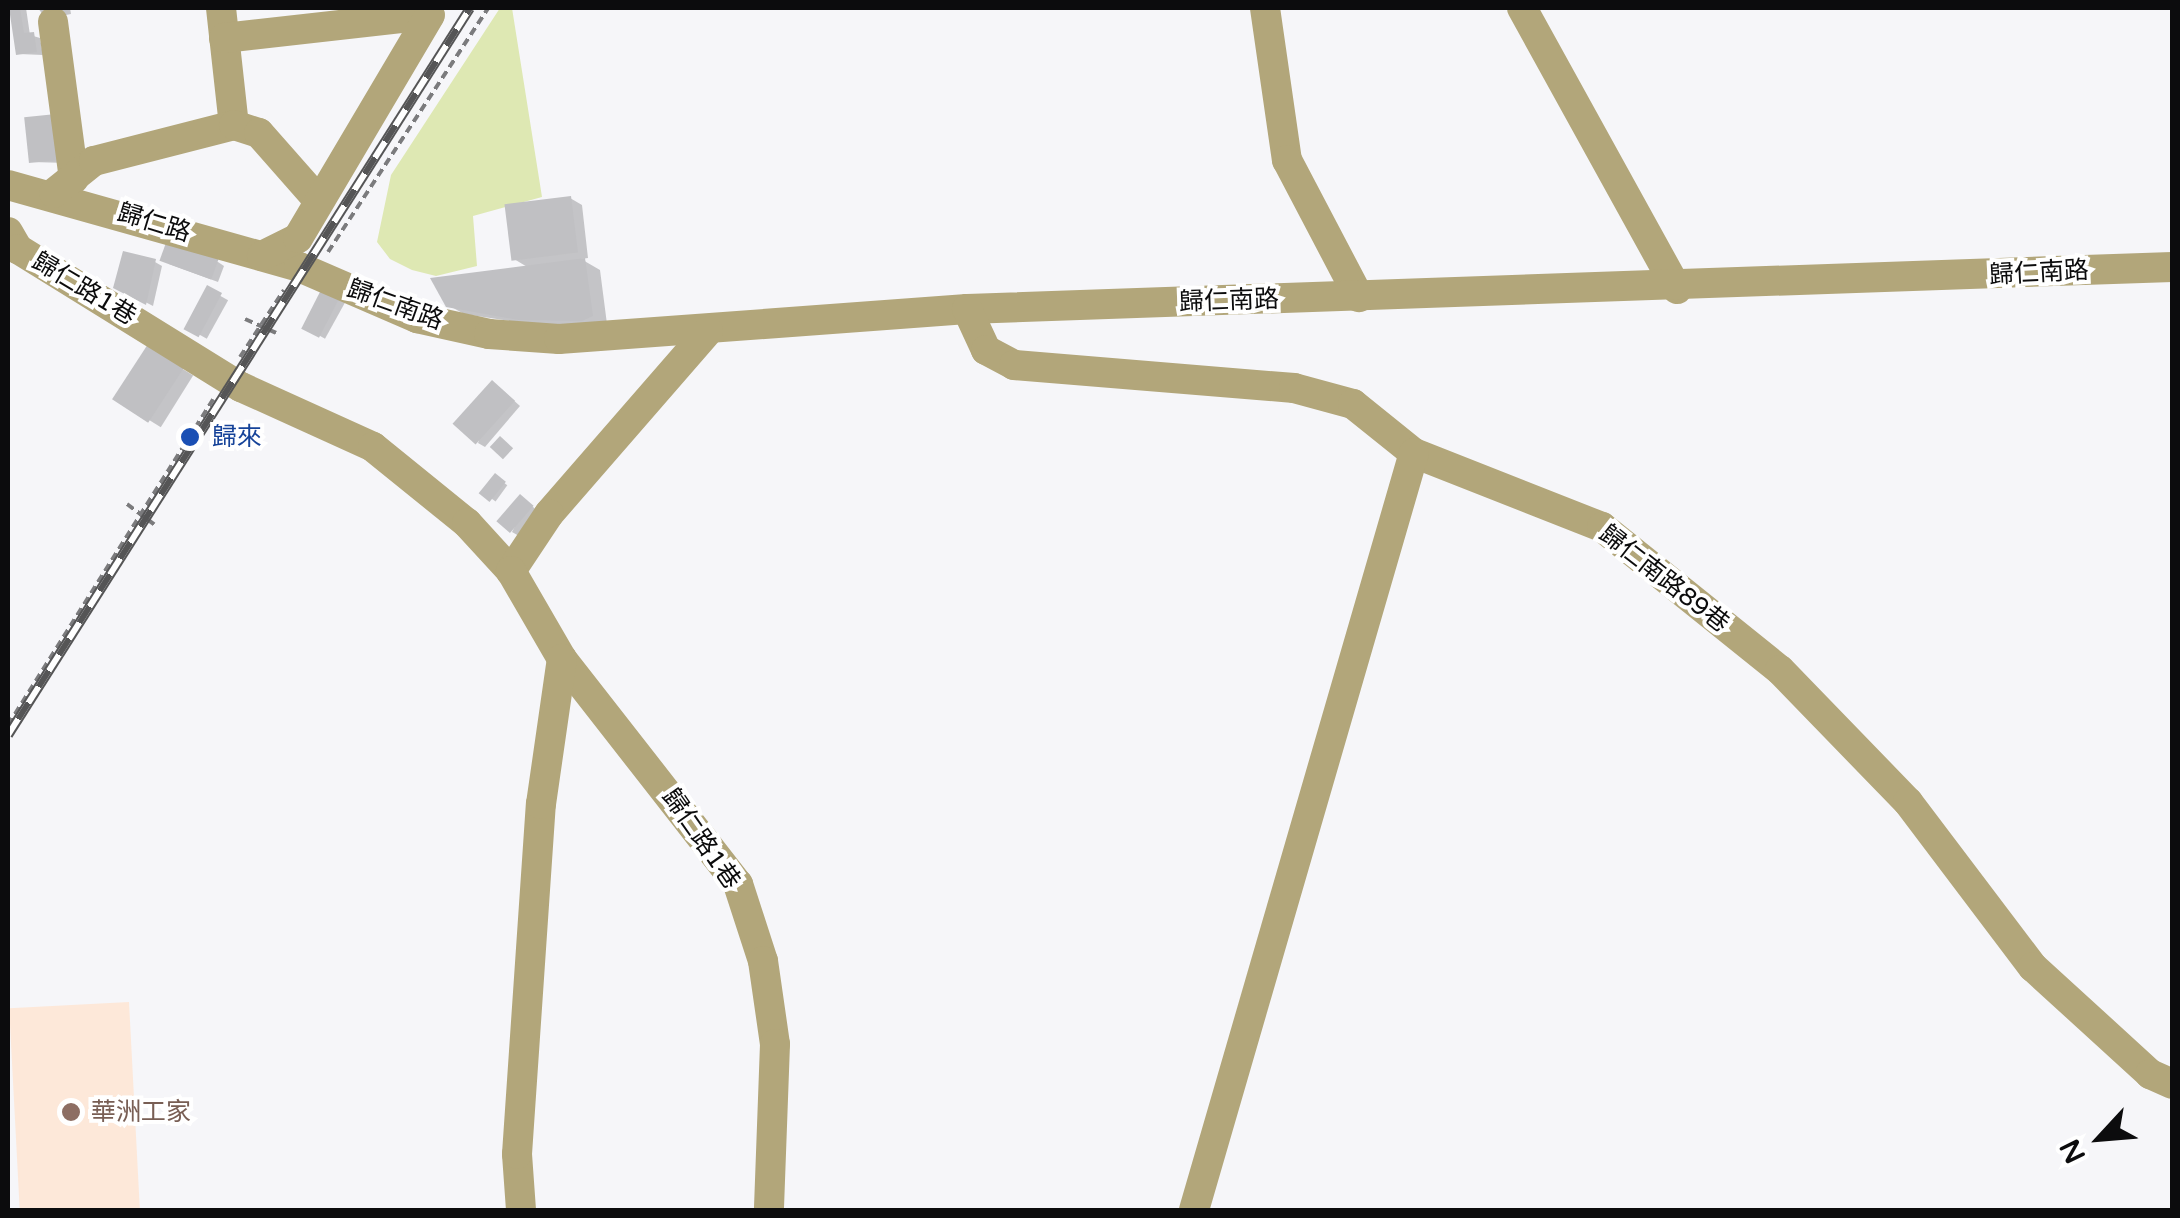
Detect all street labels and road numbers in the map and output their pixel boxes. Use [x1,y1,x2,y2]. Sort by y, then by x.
street label: 歸仁路 [114,198,194,248]
street label: 歸仁路1巷 [27,246,141,332]
street label: 歸仁南路 [1988,255,2090,291]
street label: 歸仁南路 [343,274,447,336]
street label: 歸仁南路 [1179,284,1279,318]
street label: 歸仁南路89巷 [1593,519,1735,639]
street label: 歸仁路1巷 [656,783,746,895]

